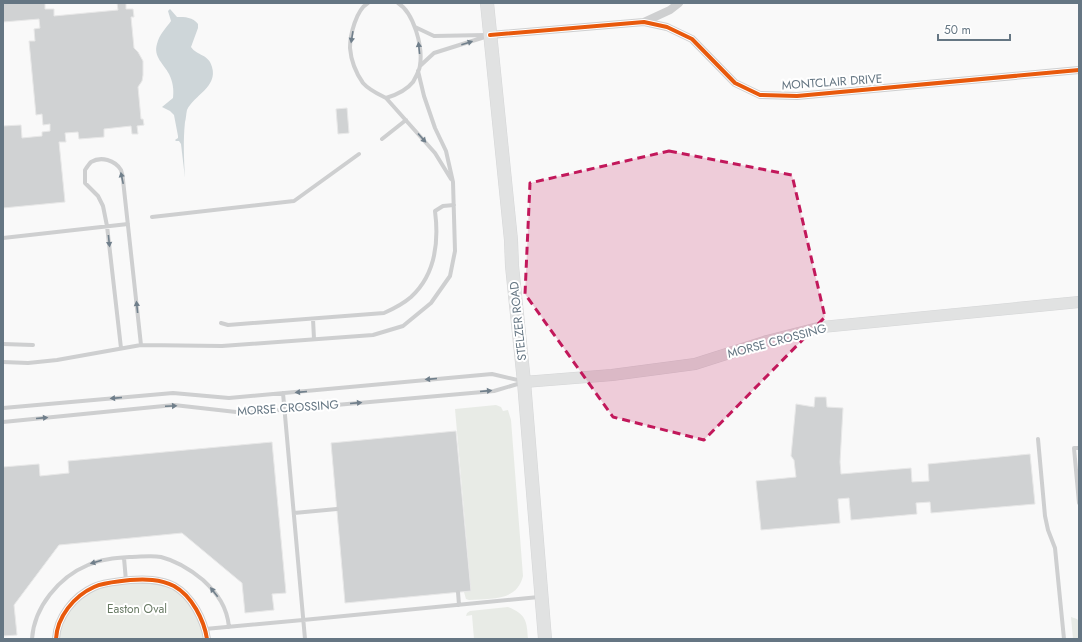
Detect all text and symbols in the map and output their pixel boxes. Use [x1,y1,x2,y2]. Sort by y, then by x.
scale bar [938,16,1010,42]
text: 50 m [944,21,971,39]
one-way arrow [349,31,355,43]
one-way arrow [461,40,473,46]
one-way arrow [416,42,423,54]
street label: MONTCLAIR DRIVE [781,69,883,95]
one-way arrow [417,133,426,143]
one-way arrow [119,171,125,184]
one-way arrow [105,235,112,247]
street label: STELZER ROAD [505,281,531,361]
one-way arrow [133,301,140,313]
street label: MORSE CROSSING [725,319,829,363]
one-way arrow [425,376,437,383]
one-way arrow [295,388,307,395]
one-way arrow [480,388,492,395]
one-way arrow [110,395,122,402]
street label: MORSE CROSSING [237,395,339,421]
one-way arrow [350,400,362,407]
one-way arrow [165,403,178,409]
one-way arrow [36,415,48,422]
one-way arrow [90,559,102,565]
one-way arrow [210,587,219,598]
park label: Easton Oval [107,600,167,618]

